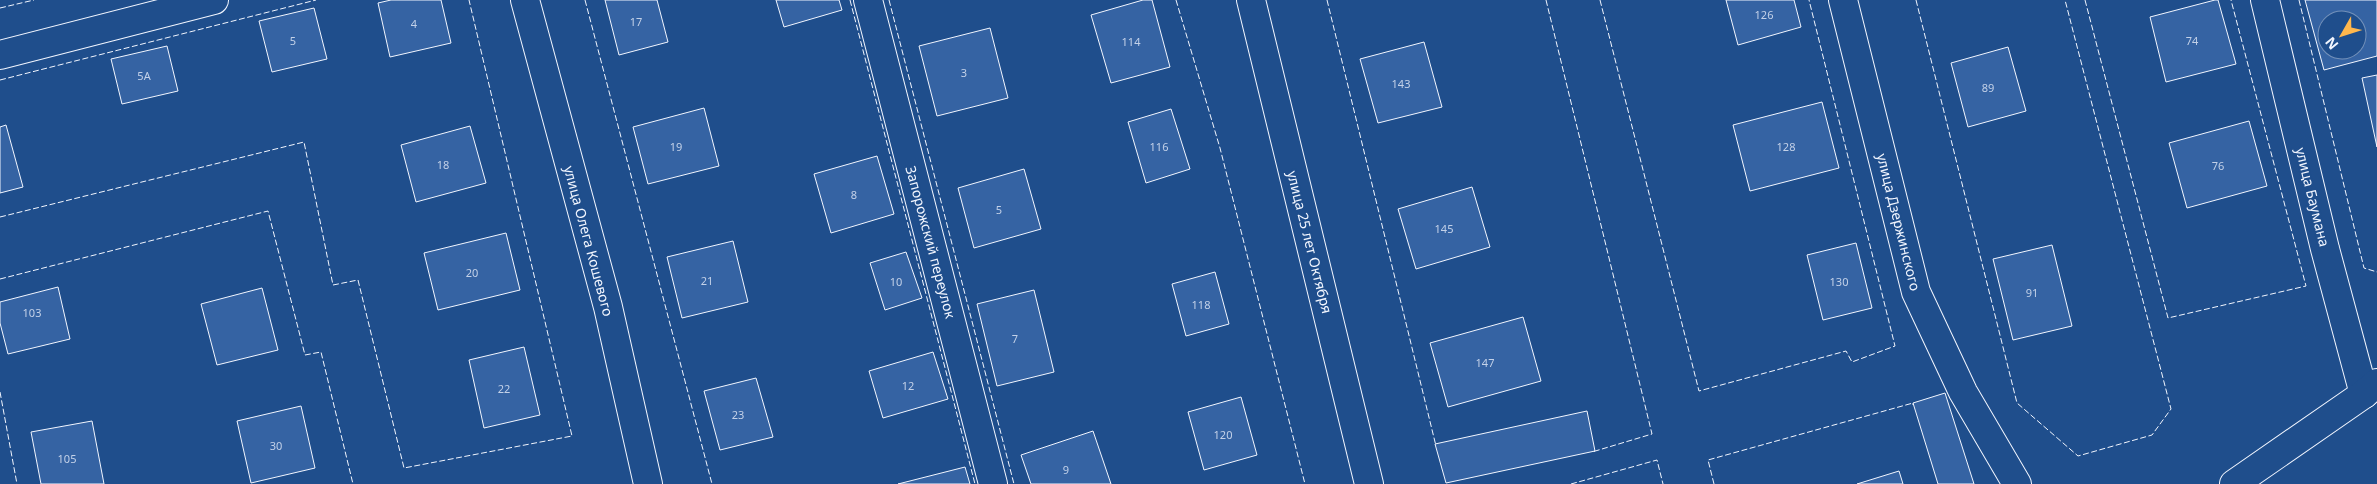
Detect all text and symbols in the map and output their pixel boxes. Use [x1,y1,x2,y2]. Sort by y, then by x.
house number: 126 [1755,7,1773,22]
north arrow [2317,10,2367,60]
house number: 17 [630,14,642,29]
house number: 4 [411,16,418,31]
house number: 5 [290,33,296,48]
house number: 74 [2186,33,2199,48]
text: N [2321,33,2342,54]
house number: 114 [1122,34,1141,49]
house number: 3 [961,65,967,80]
house number: 5А [137,68,152,83]
house number: 143 [1392,76,1410,91]
house number: 89 [1982,80,1994,95]
house number: 19 [670,139,682,154]
house number: 116 [1150,139,1168,154]
house number: 128 [1777,139,1795,154]
street label: улица Баумана [2291,145,2335,249]
street label: улица Дзержинского [1873,151,1925,293]
house number: 18 [437,157,449,172]
house number: 76 [2212,158,2224,173]
street label: улица Олега Кошевого [560,164,618,318]
street label: Запорожский переулок [901,164,961,321]
street label: улица 25 лет Октября [1283,169,1337,315]
house number: 8 [851,187,857,202]
house number: 5 [996,202,1002,217]
house number: 145 [1435,221,1453,236]
house number: 20 [466,265,478,280]
house number: 21 [701,273,713,288]
house number: 10 [890,274,902,289]
house number: 130 [1830,274,1848,289]
house number: 91 [2026,285,2038,300]
house number: 118 [1192,297,1210,312]
house number: 103 [23,305,41,320]
house number: 7 [1012,331,1018,346]
house number: 147 [1476,355,1494,370]
house number: 12 [902,378,914,393]
house number: 22 [498,381,510,396]
house number: 23 [732,407,744,422]
house number: 120 [1214,427,1232,442]
house number: 30 [270,438,282,453]
house number: 105 [58,451,76,466]
house number: 9 [1063,462,1069,477]

